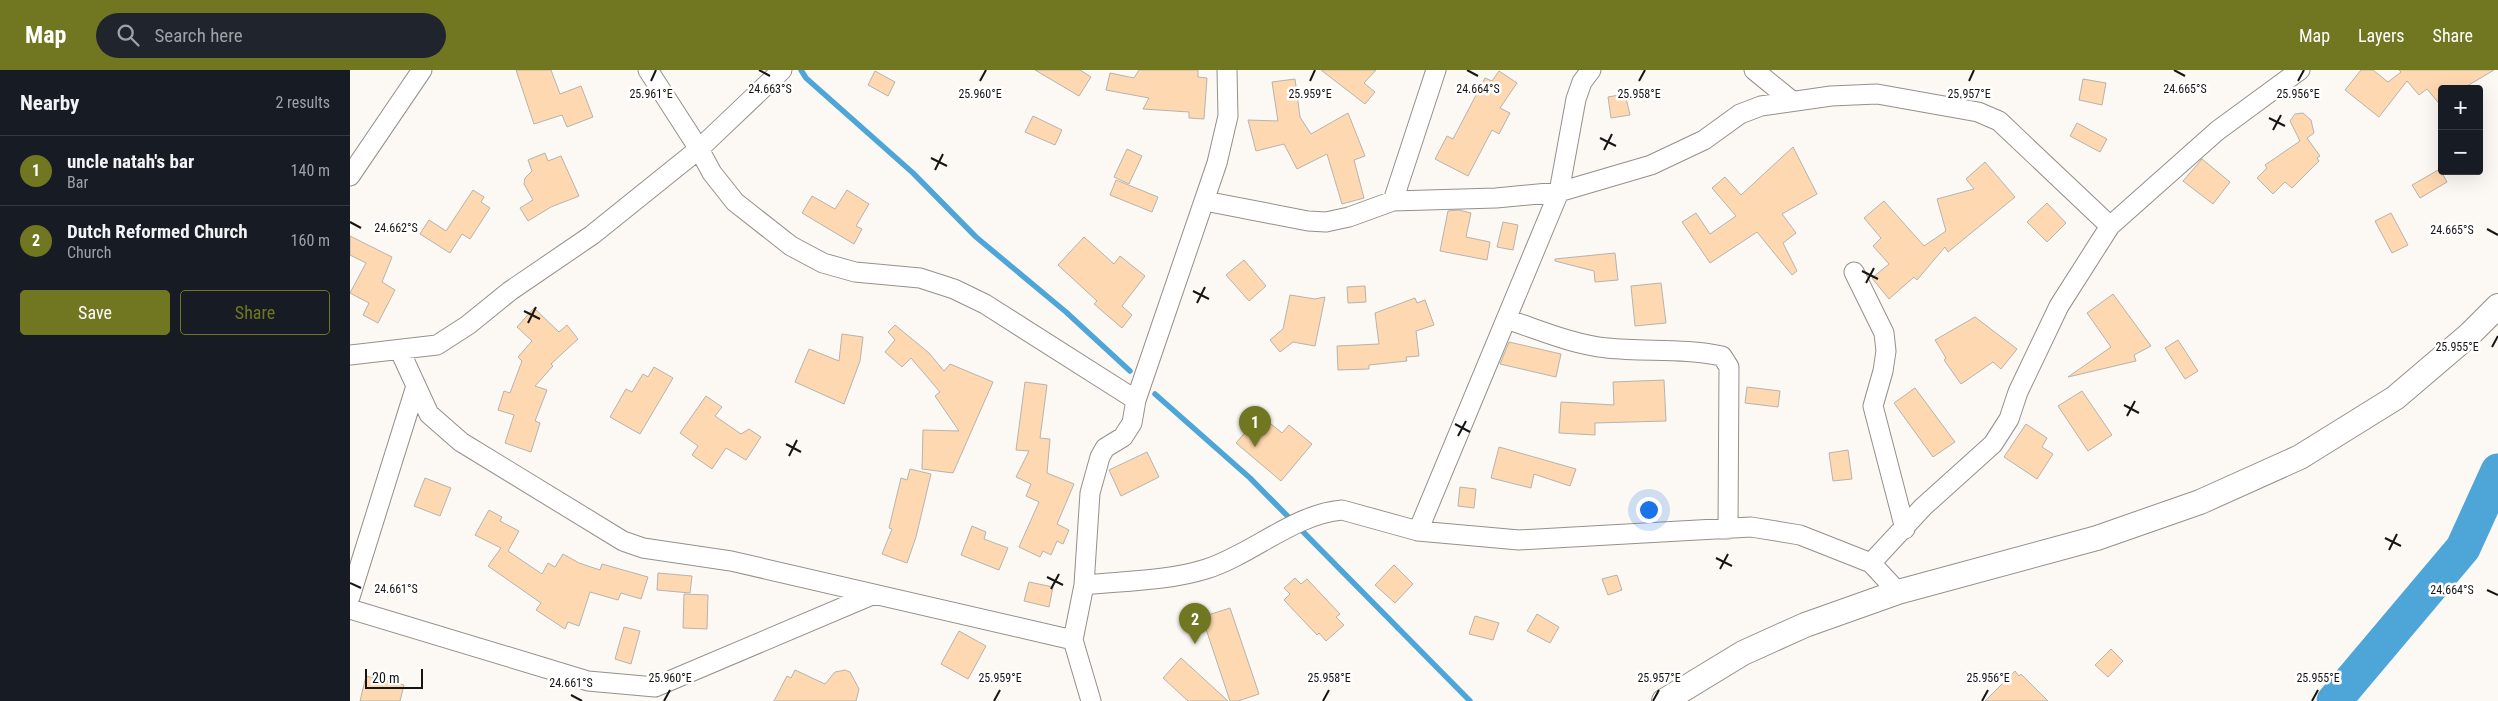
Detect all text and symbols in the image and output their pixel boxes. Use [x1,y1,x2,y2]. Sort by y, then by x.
search box [96,13,446,58]
text: Map [25,21,66,49]
icon: search [114,21,142,49]
text: Search here [154,24,243,47]
text: Map [2299,25,2330,46]
text: Layers [2358,25,2405,46]
text: Share [2433,25,2473,46]
text: 24.663°S [748,82,792,96]
text: 24.664°S [1456,82,1500,96]
text: 24.665°S [2163,82,2207,96]
map controls [2438,85,2483,175]
button: + [2438,85,2483,130]
text: 25.961°E [629,87,673,101]
text: 25.960°E [958,87,1002,101]
text: 25.959°E [1288,87,1332,101]
text: 25.958°E [1617,87,1661,101]
text: 25.957°E [1947,87,1991,101]
text: 25.956°E [2276,87,2320,101]
text: Nearby [20,91,79,115]
text: 2 results [275,93,330,112]
button: − [2438,130,2483,175]
text: uncle natah's bar [67,150,194,173]
text: 1 [32,161,40,180]
text: 140 m [291,161,330,180]
text: Bar [67,173,88,192]
text: Dutch Reformed Church [67,220,248,243]
text: 24.662°S [374,221,418,235]
text: 24.665°S [2430,223,2474,237]
text: 2 [32,231,40,250]
text: 160 m [291,231,330,250]
text: Church [67,243,111,262]
button: Save [20,290,170,335]
button: Share [180,290,330,335]
text: 25.955°E [2435,340,2479,354]
pin: 1 [1239,406,1271,447]
your location [1636,497,1662,523]
text: 24.661°S [374,582,418,596]
text: 24.664°S [2430,583,2474,597]
pin: 2 [1179,603,1211,644]
scale bar [365,666,422,689]
text: 20 m [372,670,400,686]
text: 25.960°E [648,671,692,685]
text: 25.959°E [978,671,1022,685]
text: 25.958°E [1307,671,1351,685]
text: 25.957°E [1637,671,1681,685]
text: 25.956°E [1966,671,2010,685]
text: 25.955°E [2296,671,2340,685]
text: 24.661°S [549,676,593,690]

